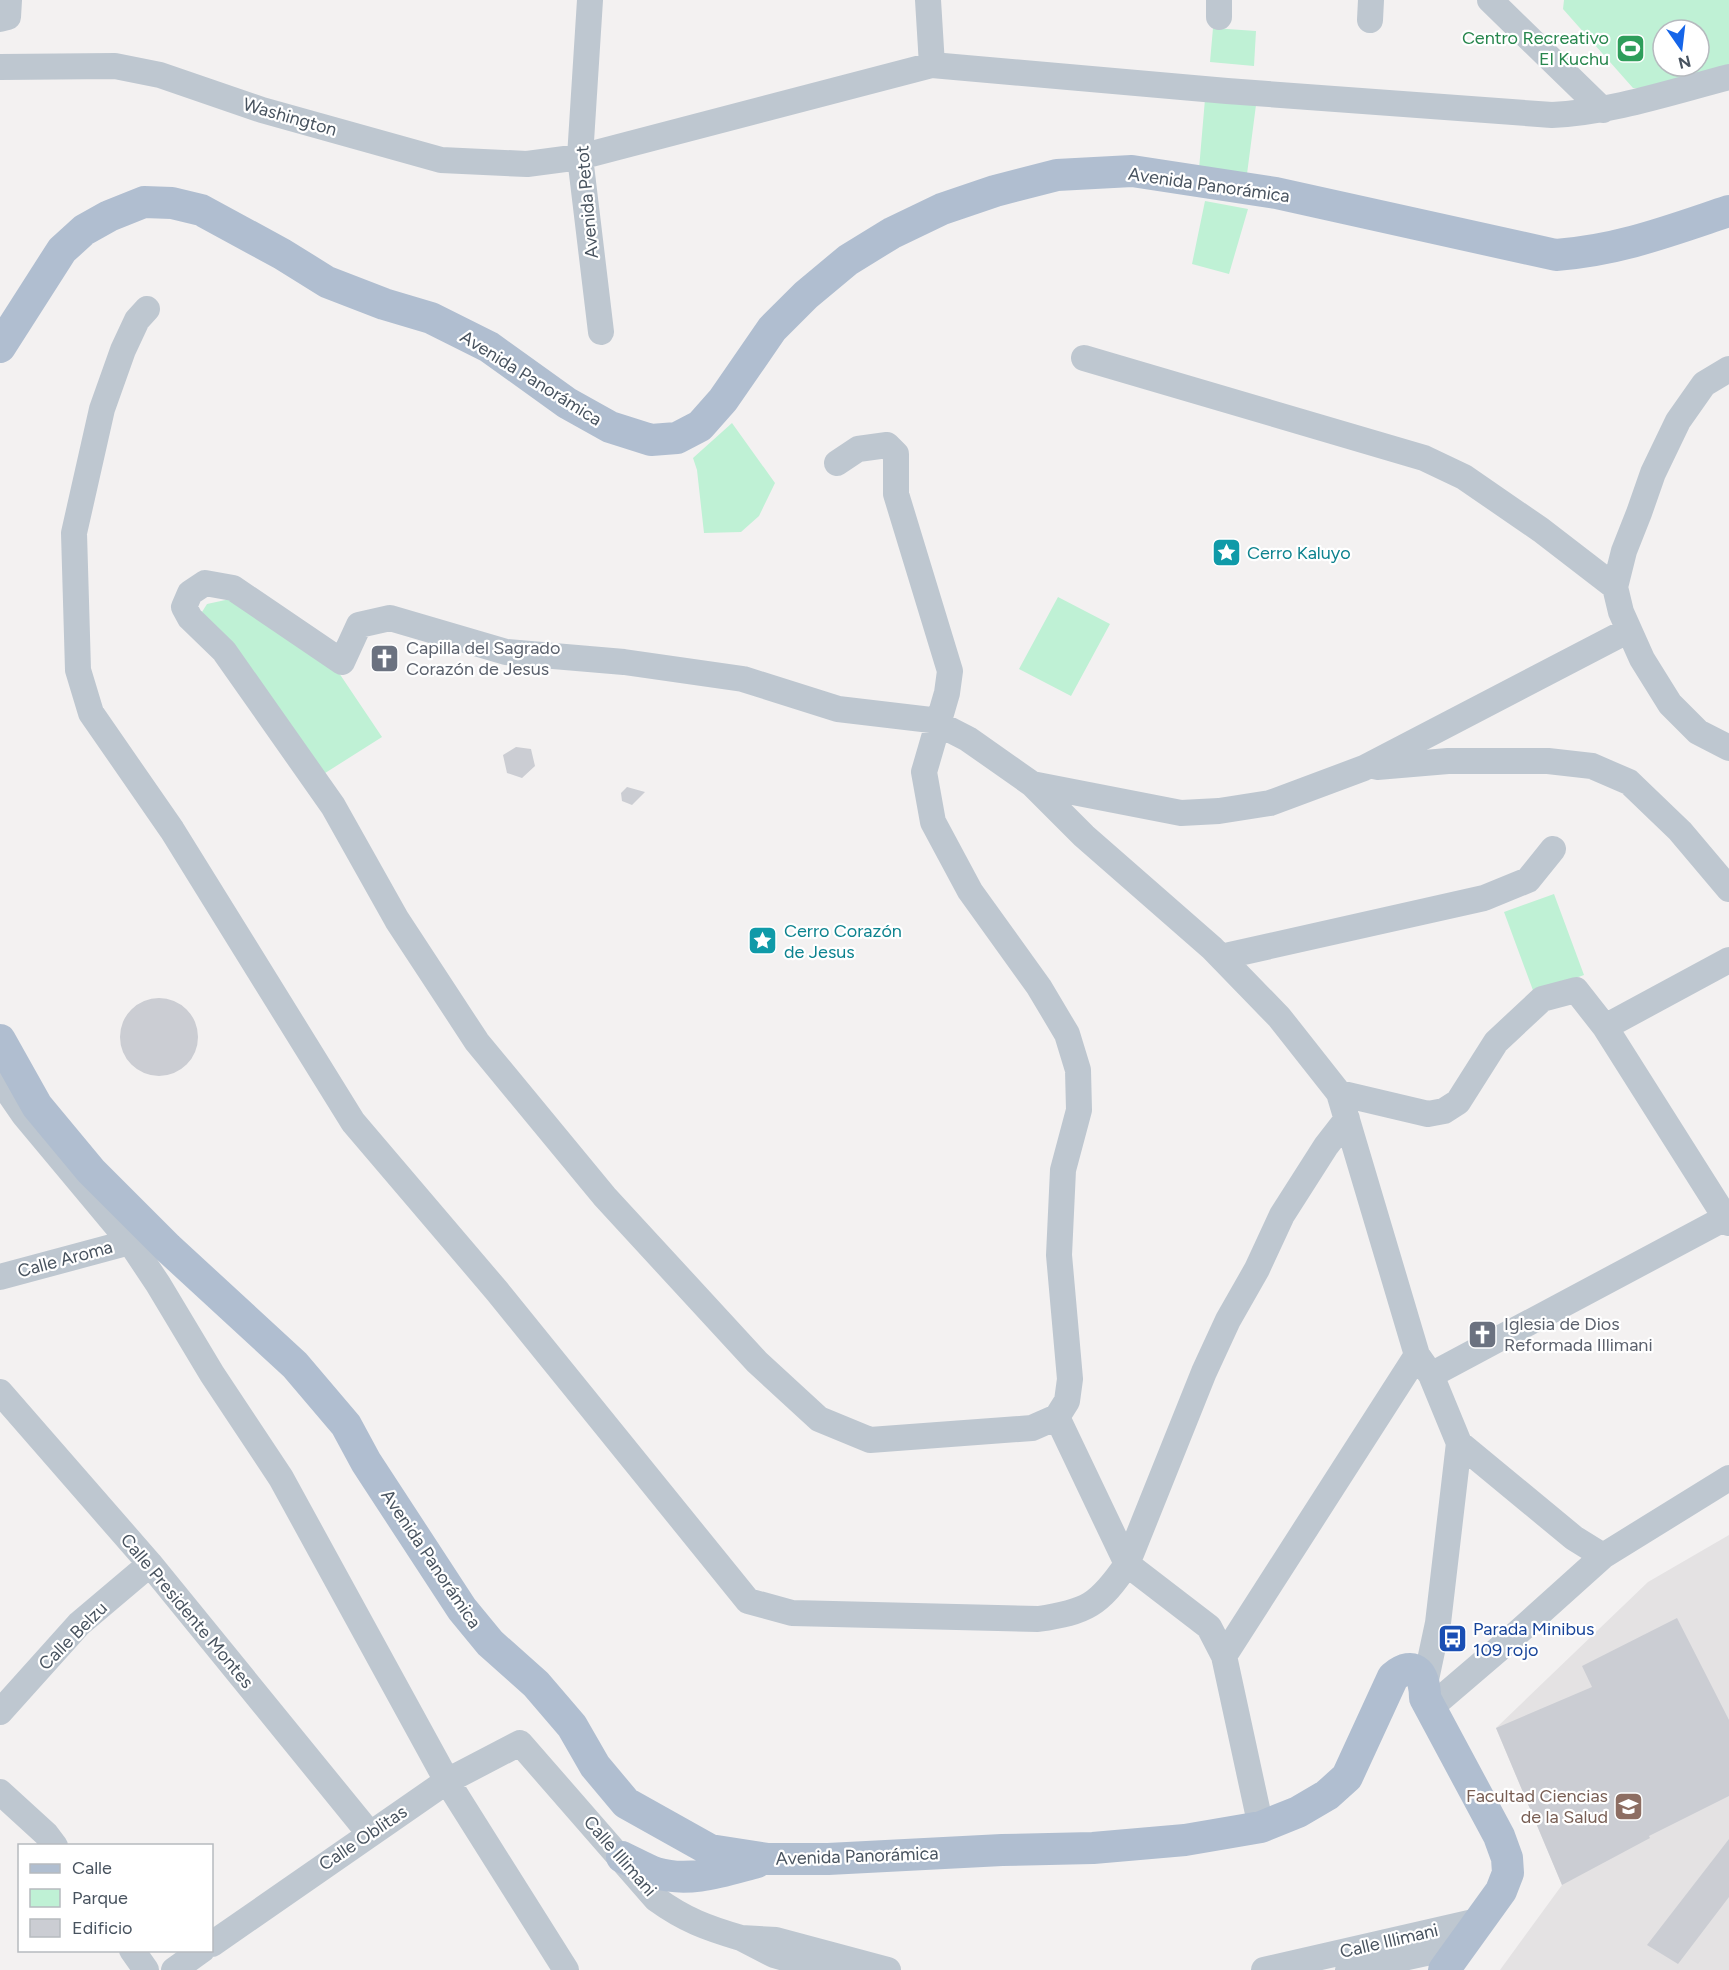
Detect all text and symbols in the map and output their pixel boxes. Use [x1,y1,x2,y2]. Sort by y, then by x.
north arrow [1651,18,1711,78]
place label: Centro Recreativo El Kuchu [1462,27,1609,70]
sports icon: Centro Recreativo El Kuchu [1614,32,1646,64]
text: N [1676,51,1693,73]
street label: Washington [241,93,339,141]
street label: Avenida Petot [571,144,603,259]
street label: Avenida Panorámica [1127,163,1291,207]
street label: Avenida Panorámica [456,326,606,430]
place icon: Cerro Kaluyo [1210,537,1242,569]
place label: Cerro Kaluyo [1247,542,1351,564]
place label: Capilla del Sagrado Corazón de Jesus [406,637,560,680]
church icon: Capilla del Sagrado Corazón de Jesus [369,642,401,674]
place label: Cerro Corazón de Jesus [784,920,902,963]
place icon: Cerro Corazón de Jesus [747,925,779,957]
street label: Calle Aroma [15,1236,115,1282]
place label: Iglesia de Dios Reformada Illimani [1504,1313,1653,1356]
church icon: Iglesia de Dios Reformada Illimani [1467,1318,1499,1350]
street label: Avenida Panorámica [376,1485,486,1633]
street label: Calle Presidente Montes [116,1529,258,1693]
street label: Calle Belzu [34,1597,112,1675]
place label: Parada Minibus 109 rojo [1473,1618,1594,1661]
bus stop icon: Parada Minibus 109 rojo [1436,1623,1468,1655]
place label: Facultad Ciencias de la Salud [1466,1785,1608,1828]
school or university icon: Facultad Ciencias de la Salud [1613,1790,1645,1822]
street label: Calle Oblitas [315,1801,411,1875]
street label: Calle Illimani [579,1811,661,1901]
street label: Avenida Panorámica [775,1842,939,1870]
legend [18,1844,213,1952]
text: Calle [72,1857,112,1879]
text: Parque [72,1887,128,1909]
text: Edificio [72,1917,133,1939]
street label: Calle Illimani [1338,1919,1440,1963]

